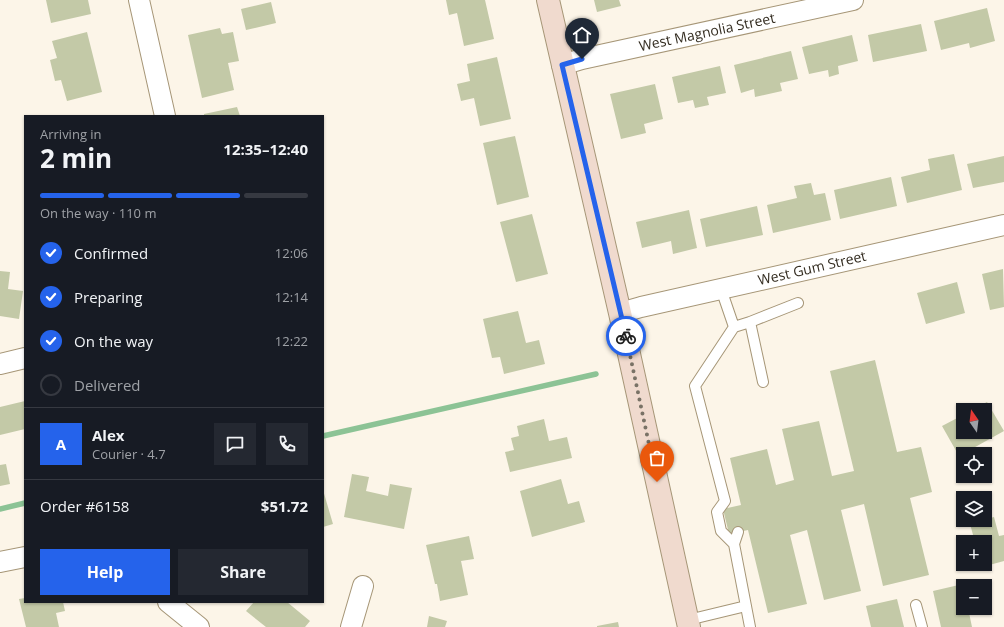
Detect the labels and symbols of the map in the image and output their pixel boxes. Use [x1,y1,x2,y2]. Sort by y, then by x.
street label: West Magnolia Street [637,8,777,55]
pin [565,18,599,59]
street label: West Gum Street [756,246,868,289]
courier [606,316,646,356]
north arrow [956,403,992,439]
pin [640,441,674,482]

